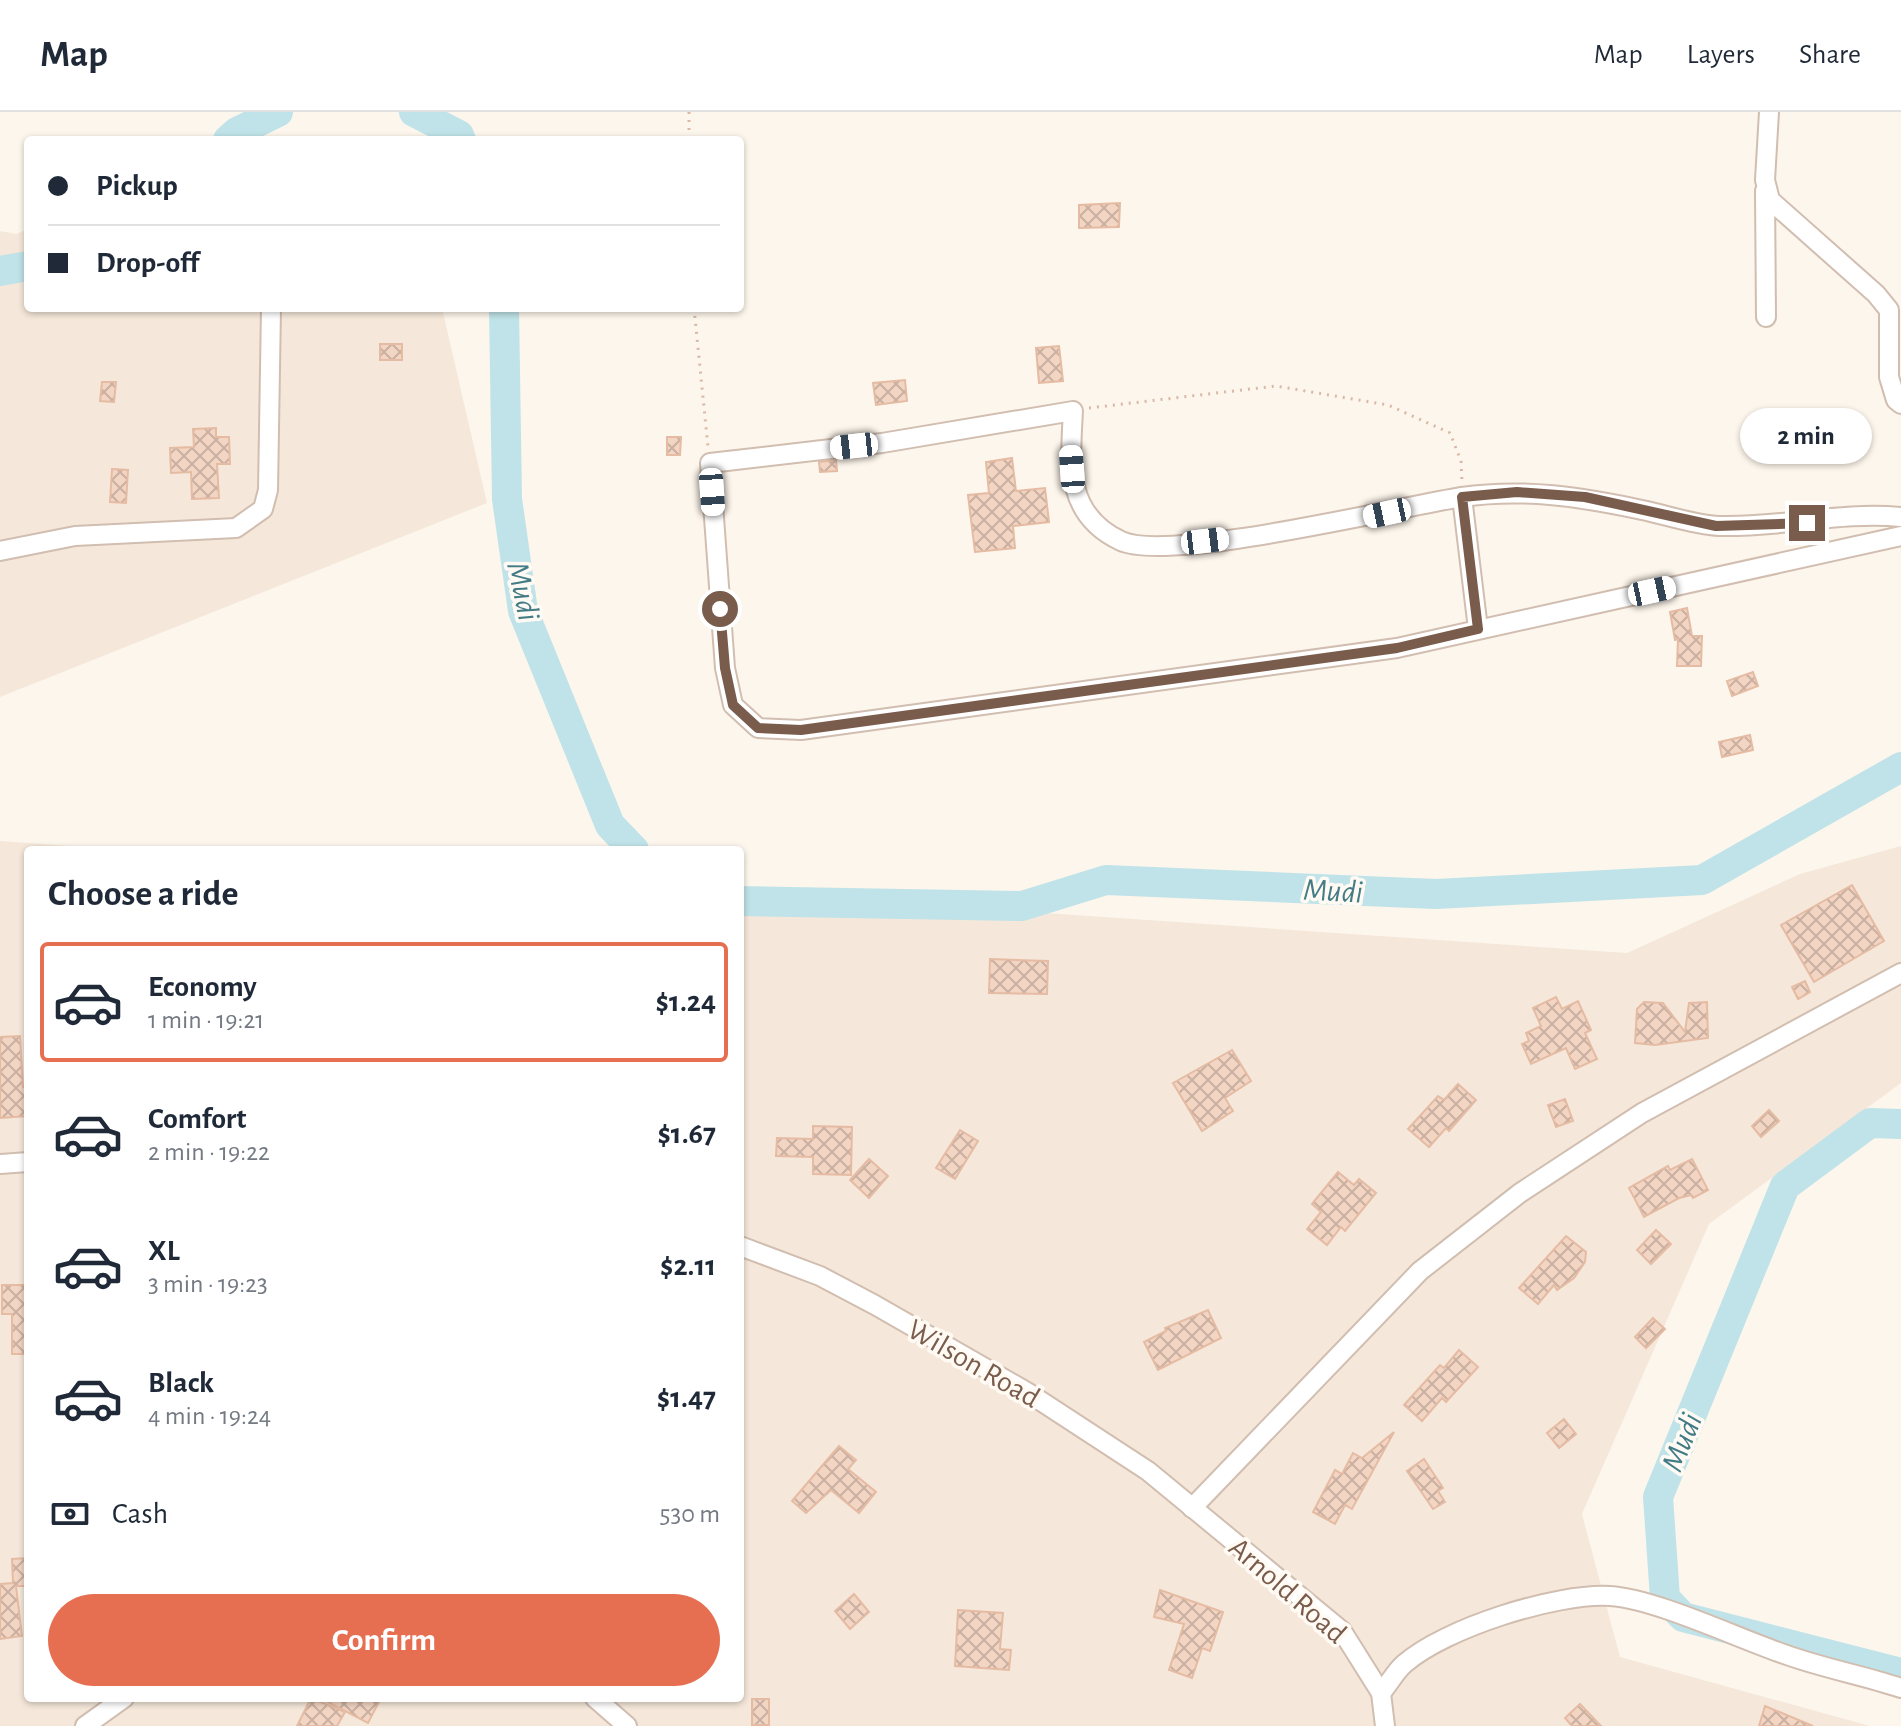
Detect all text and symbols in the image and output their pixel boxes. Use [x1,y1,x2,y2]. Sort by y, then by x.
text: Map [40,36,108,74]
text: Map [1594,41,1643,69]
text: Layers [1687,41,1755,69]
text: Share [1799,41,1861,69]
text: Pickup [96,171,178,201]
text: Drop-off [96,248,199,278]
callout: 2 min [1741,407,1873,463]
text: 2 min [1777,423,1835,449]
car [829,432,879,460]
car [1058,444,1086,494]
car [698,467,726,517]
car [1361,496,1413,530]
route end [1789,505,1825,541]
car [1180,526,1230,556]
water label: Mudi [501,559,545,624]
car [1626,574,1678,608]
route start [702,591,738,627]
water label: Mudi [1302,873,1364,909]
text: Choose a ride [48,876,238,912]
icon: car [52,966,124,1038]
text: Economy [148,972,257,1002]
text: $1.24 [656,987,716,1017]
text: 1 min · 19:21 [148,1007,264,1033]
icon: car [52,1098,124,1170]
text: Comfort [148,1104,247,1134]
text: $1.67 [657,1119,716,1149]
text: 2 min · 19:22 [148,1139,270,1165]
icon: car [52,1230,124,1302]
text: XL [148,1236,180,1266]
text: $2.11 [660,1251,716,1281]
text: 3 min · 19:23 [148,1271,268,1297]
street label: Wilson Road [902,1314,1045,1414]
icon: car [52,1362,124,1434]
text: Black [148,1368,214,1398]
text: $1.47 [657,1383,716,1413]
text: 4 min · 19:24 [148,1403,271,1429]
water label: Mudi [1656,1409,1708,1476]
icon: cash [48,1492,92,1536]
text: Cash [112,1499,168,1529]
text: 530 m [660,1501,720,1527]
street label: Arnold Road [1223,1532,1352,1649]
button: Confirm [48,1594,720,1686]

